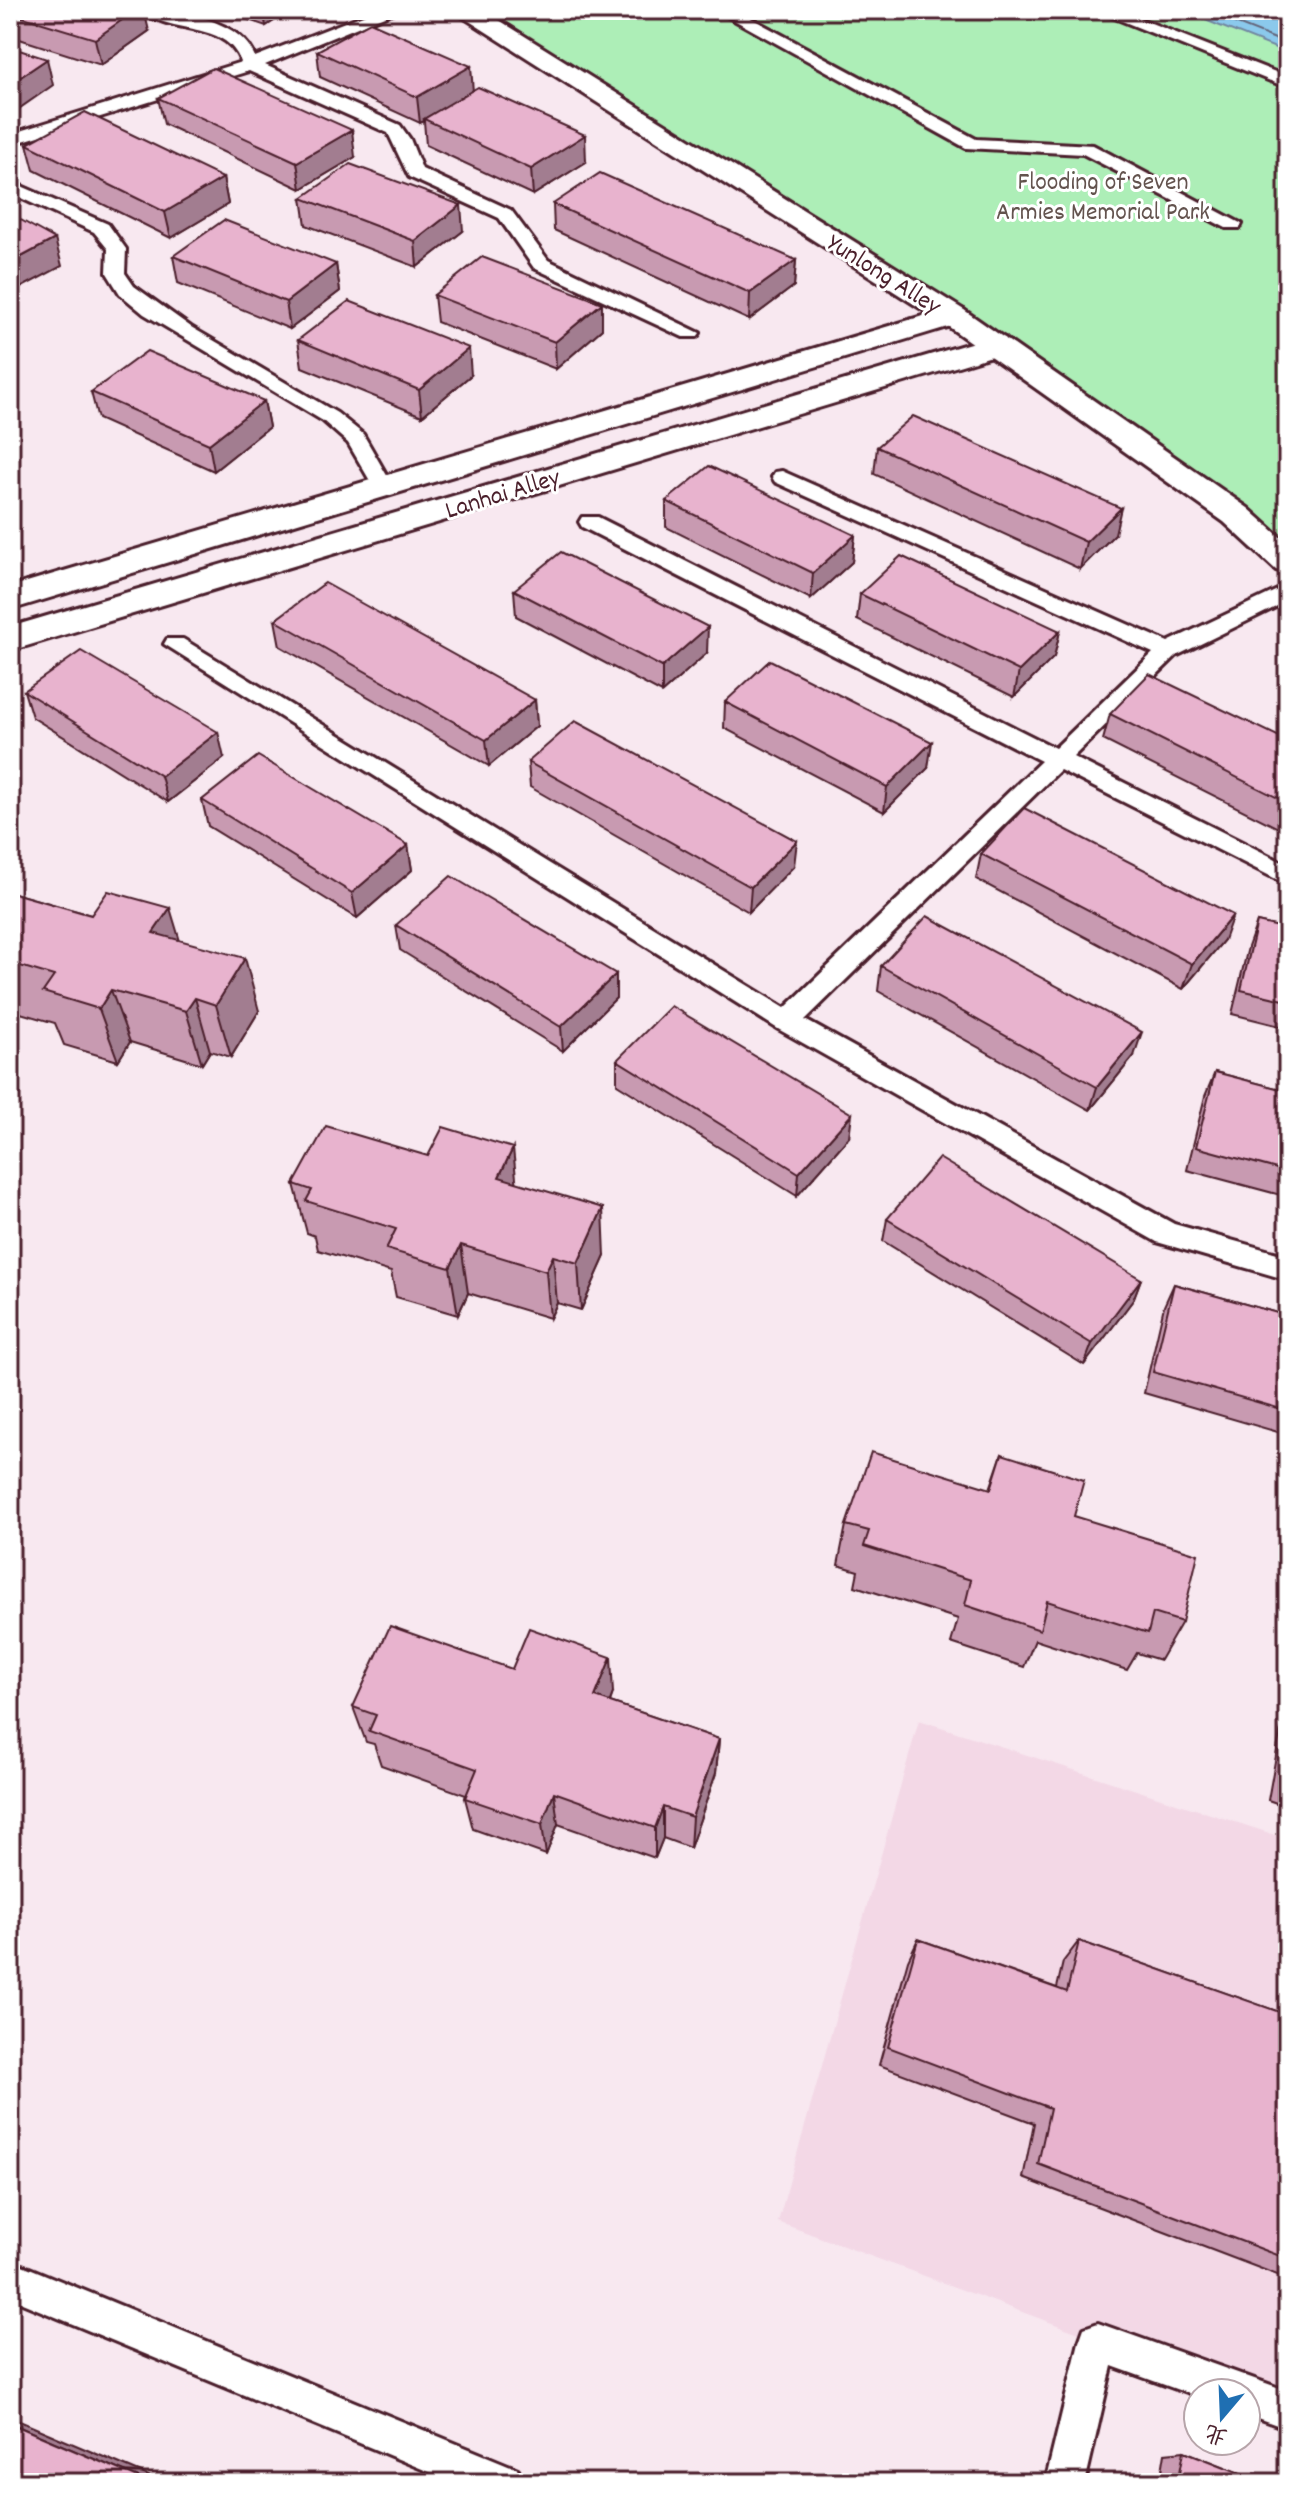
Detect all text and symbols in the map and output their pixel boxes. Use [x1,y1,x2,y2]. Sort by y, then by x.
park label: Flooding of Seven Armies Memorial Park [996,165,1210,232]
street label: Yunlong Alley [819,226,948,326]
street label: Lanhai Alley [441,460,565,530]
north arrow [1182,2377,1262,2457]
text: 北 [1201,2414,1232,2451]

